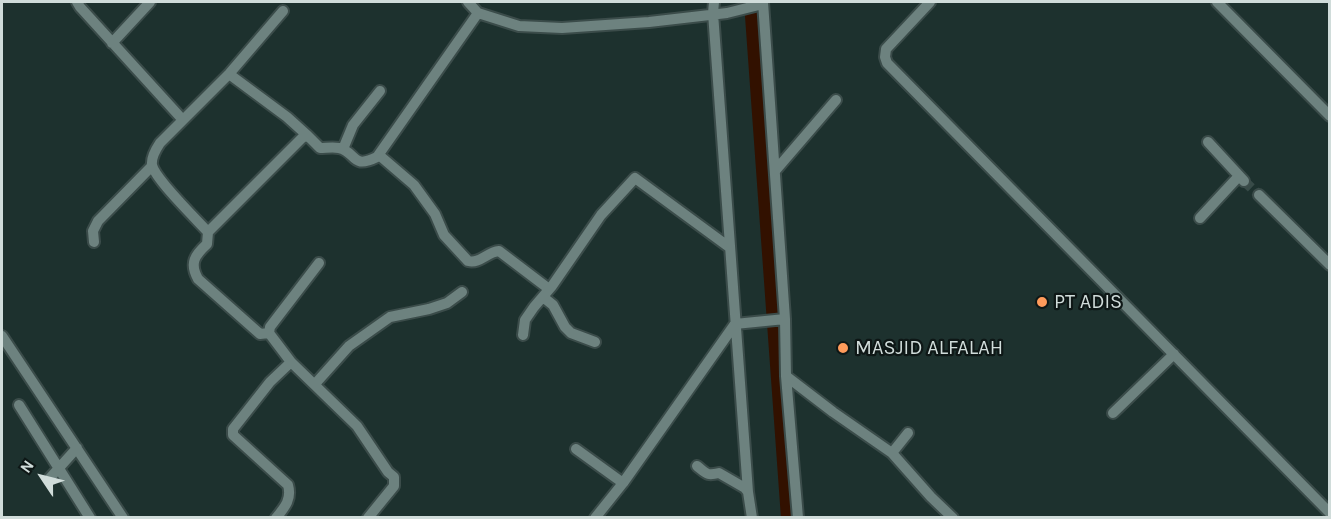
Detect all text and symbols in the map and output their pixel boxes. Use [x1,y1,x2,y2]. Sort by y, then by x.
place label: PT ADIS [1054,290,1122,314]
marker: PT ADIS [1035,295,1049,309]
place label: MASJID ALFALAH [855,336,1003,360]
marker: MASJID ALFALAH [836,341,850,355]
north arrow [12,447,72,507]
text: N [16,456,38,477]

